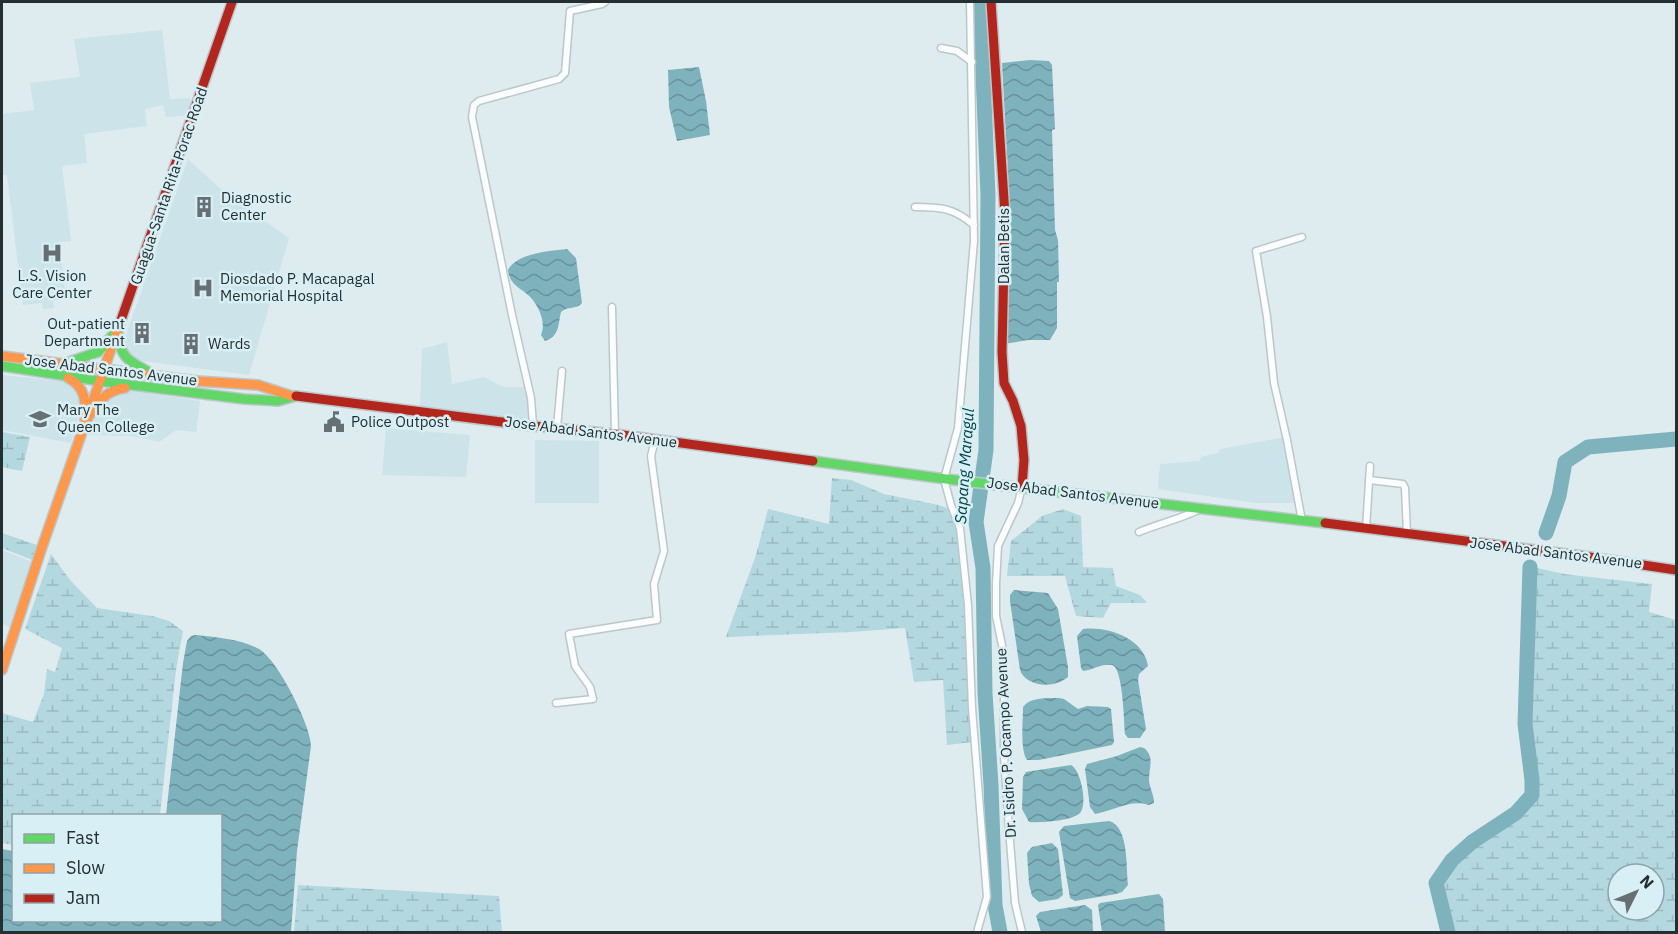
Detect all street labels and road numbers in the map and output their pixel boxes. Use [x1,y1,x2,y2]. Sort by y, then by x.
street label: Guagua-Santa Rita-Porac Road [126,85,211,287]
street label: Dalan Betis [994,208,1013,284]
street label: Jose Abad Santos Avenue [24,350,198,390]
street label: Jose Abad Santos Avenue [504,412,678,452]
street label: Jose Abad Santos Avenue [986,473,1160,513]
street label: Jose Abad Santos Avenue [1469,533,1643,573]
street label: Dr. Isidro P. Ocampo Avenue [991,647,1020,839]

